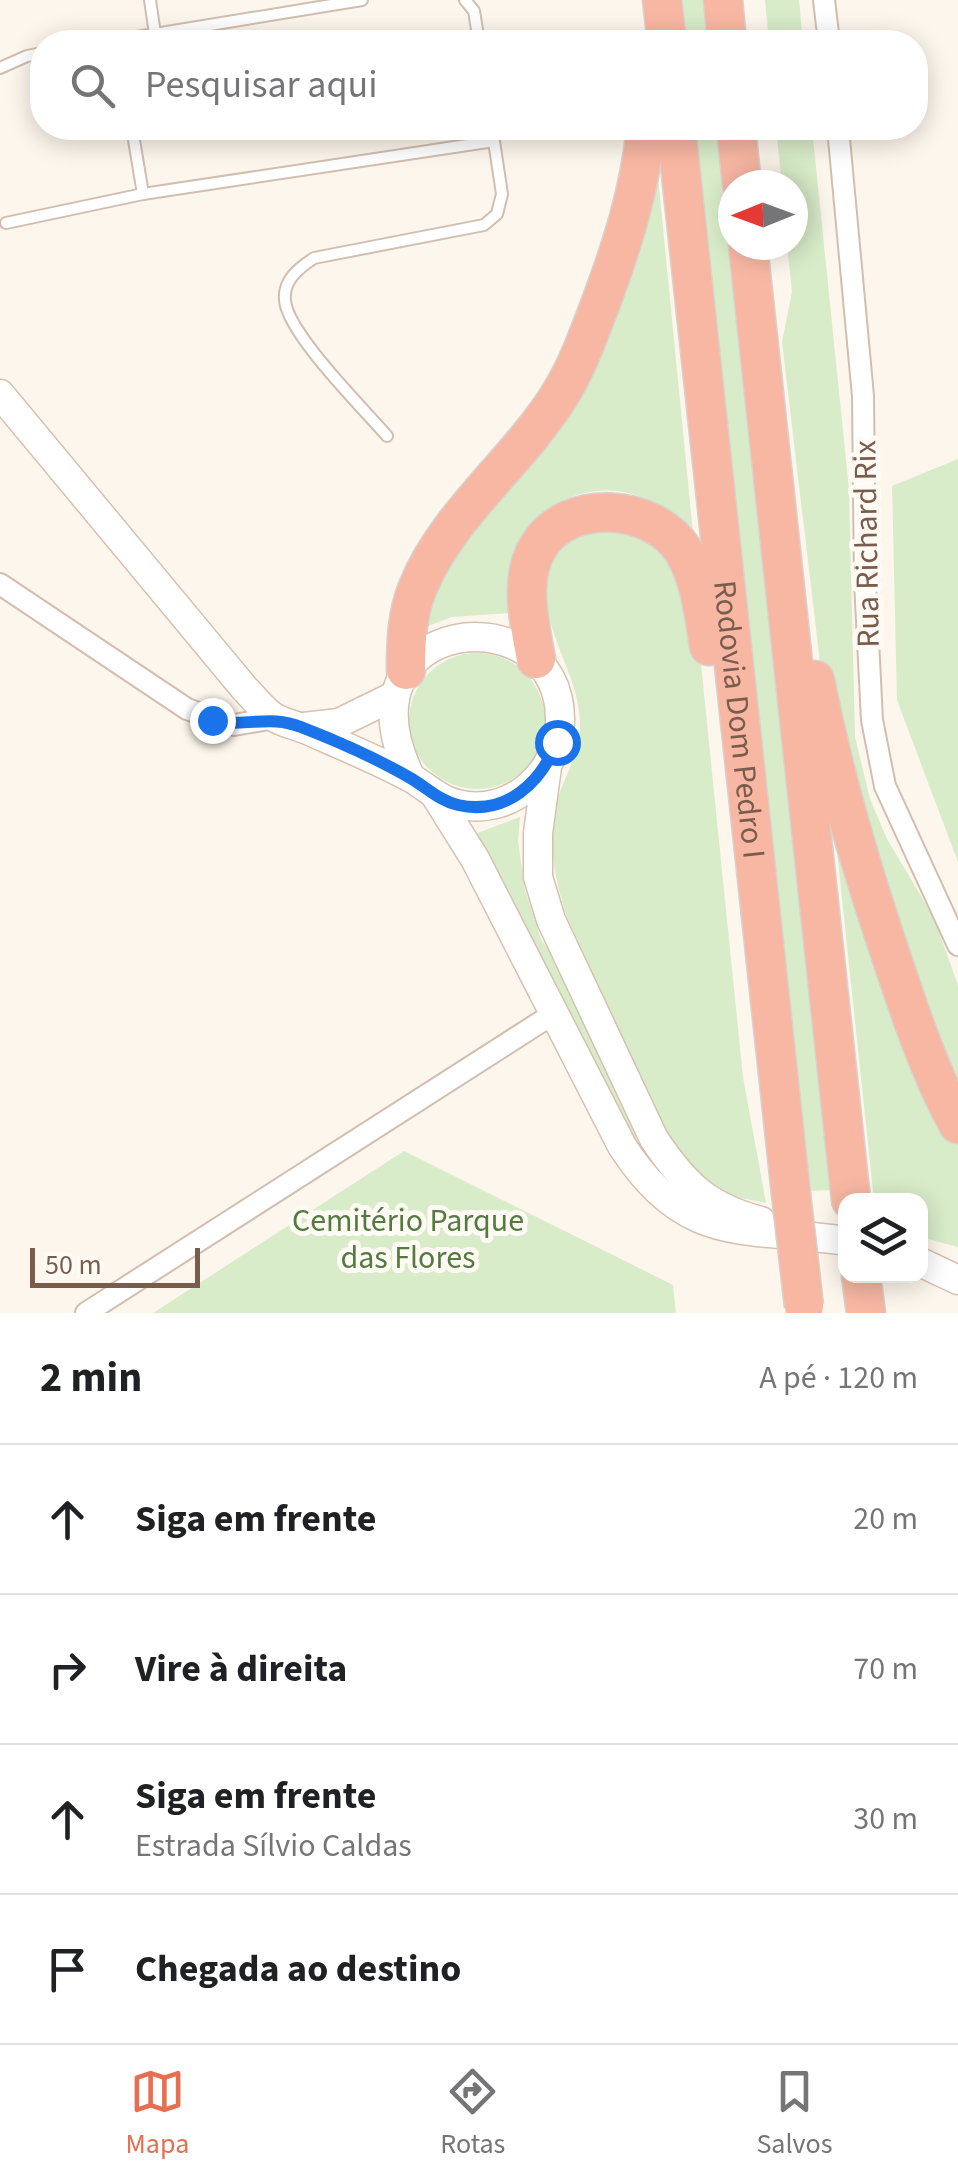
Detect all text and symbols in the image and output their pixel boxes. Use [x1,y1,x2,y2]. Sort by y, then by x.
search box [30,30,928,140]
icon: search [65,58,120,113]
text: Pesquisar aqui [145,58,378,112]
north arrow [718,170,808,260]
street label: Rua Richard Rix [842,440,892,648]
street label: Rodovia Dom Pedro I [701,578,777,861]
route end [190,698,236,744]
route start [535,720,581,766]
map controls [838,1193,928,1283]
button: layers [838,1193,928,1283]
park label: Cemitério Parque das Flores [292,1198,524,1281]
scale bar [30,1243,200,1288]
text: 50 m [45,1245,102,1285]
text: 2 min [40,1348,142,1408]
text: A pé · 120 m [759,1355,918,1401]
icon: ahead [40,1492,95,1547]
text: Siga em frente [135,1492,376,1546]
text: 20 m [853,1496,918,1542]
icon: right [40,1642,95,1697]
text: Vire à direita [135,1642,347,1696]
text: 70 m [853,1646,918,1692]
text: Siga em frente [135,1769,376,1823]
icon: ahead [40,1792,95,1847]
text: 30 m [853,1796,918,1842]
text: Estrada Sílvio Caldas [135,1823,412,1869]
icon: arrive [40,1942,95,1997]
text: Chegada ao destino [135,1942,461,1996]
tab: Mapa [126,2064,189,2164]
tab: Rotas [440,2064,505,2164]
tab: Salvos [756,2064,832,2164]

